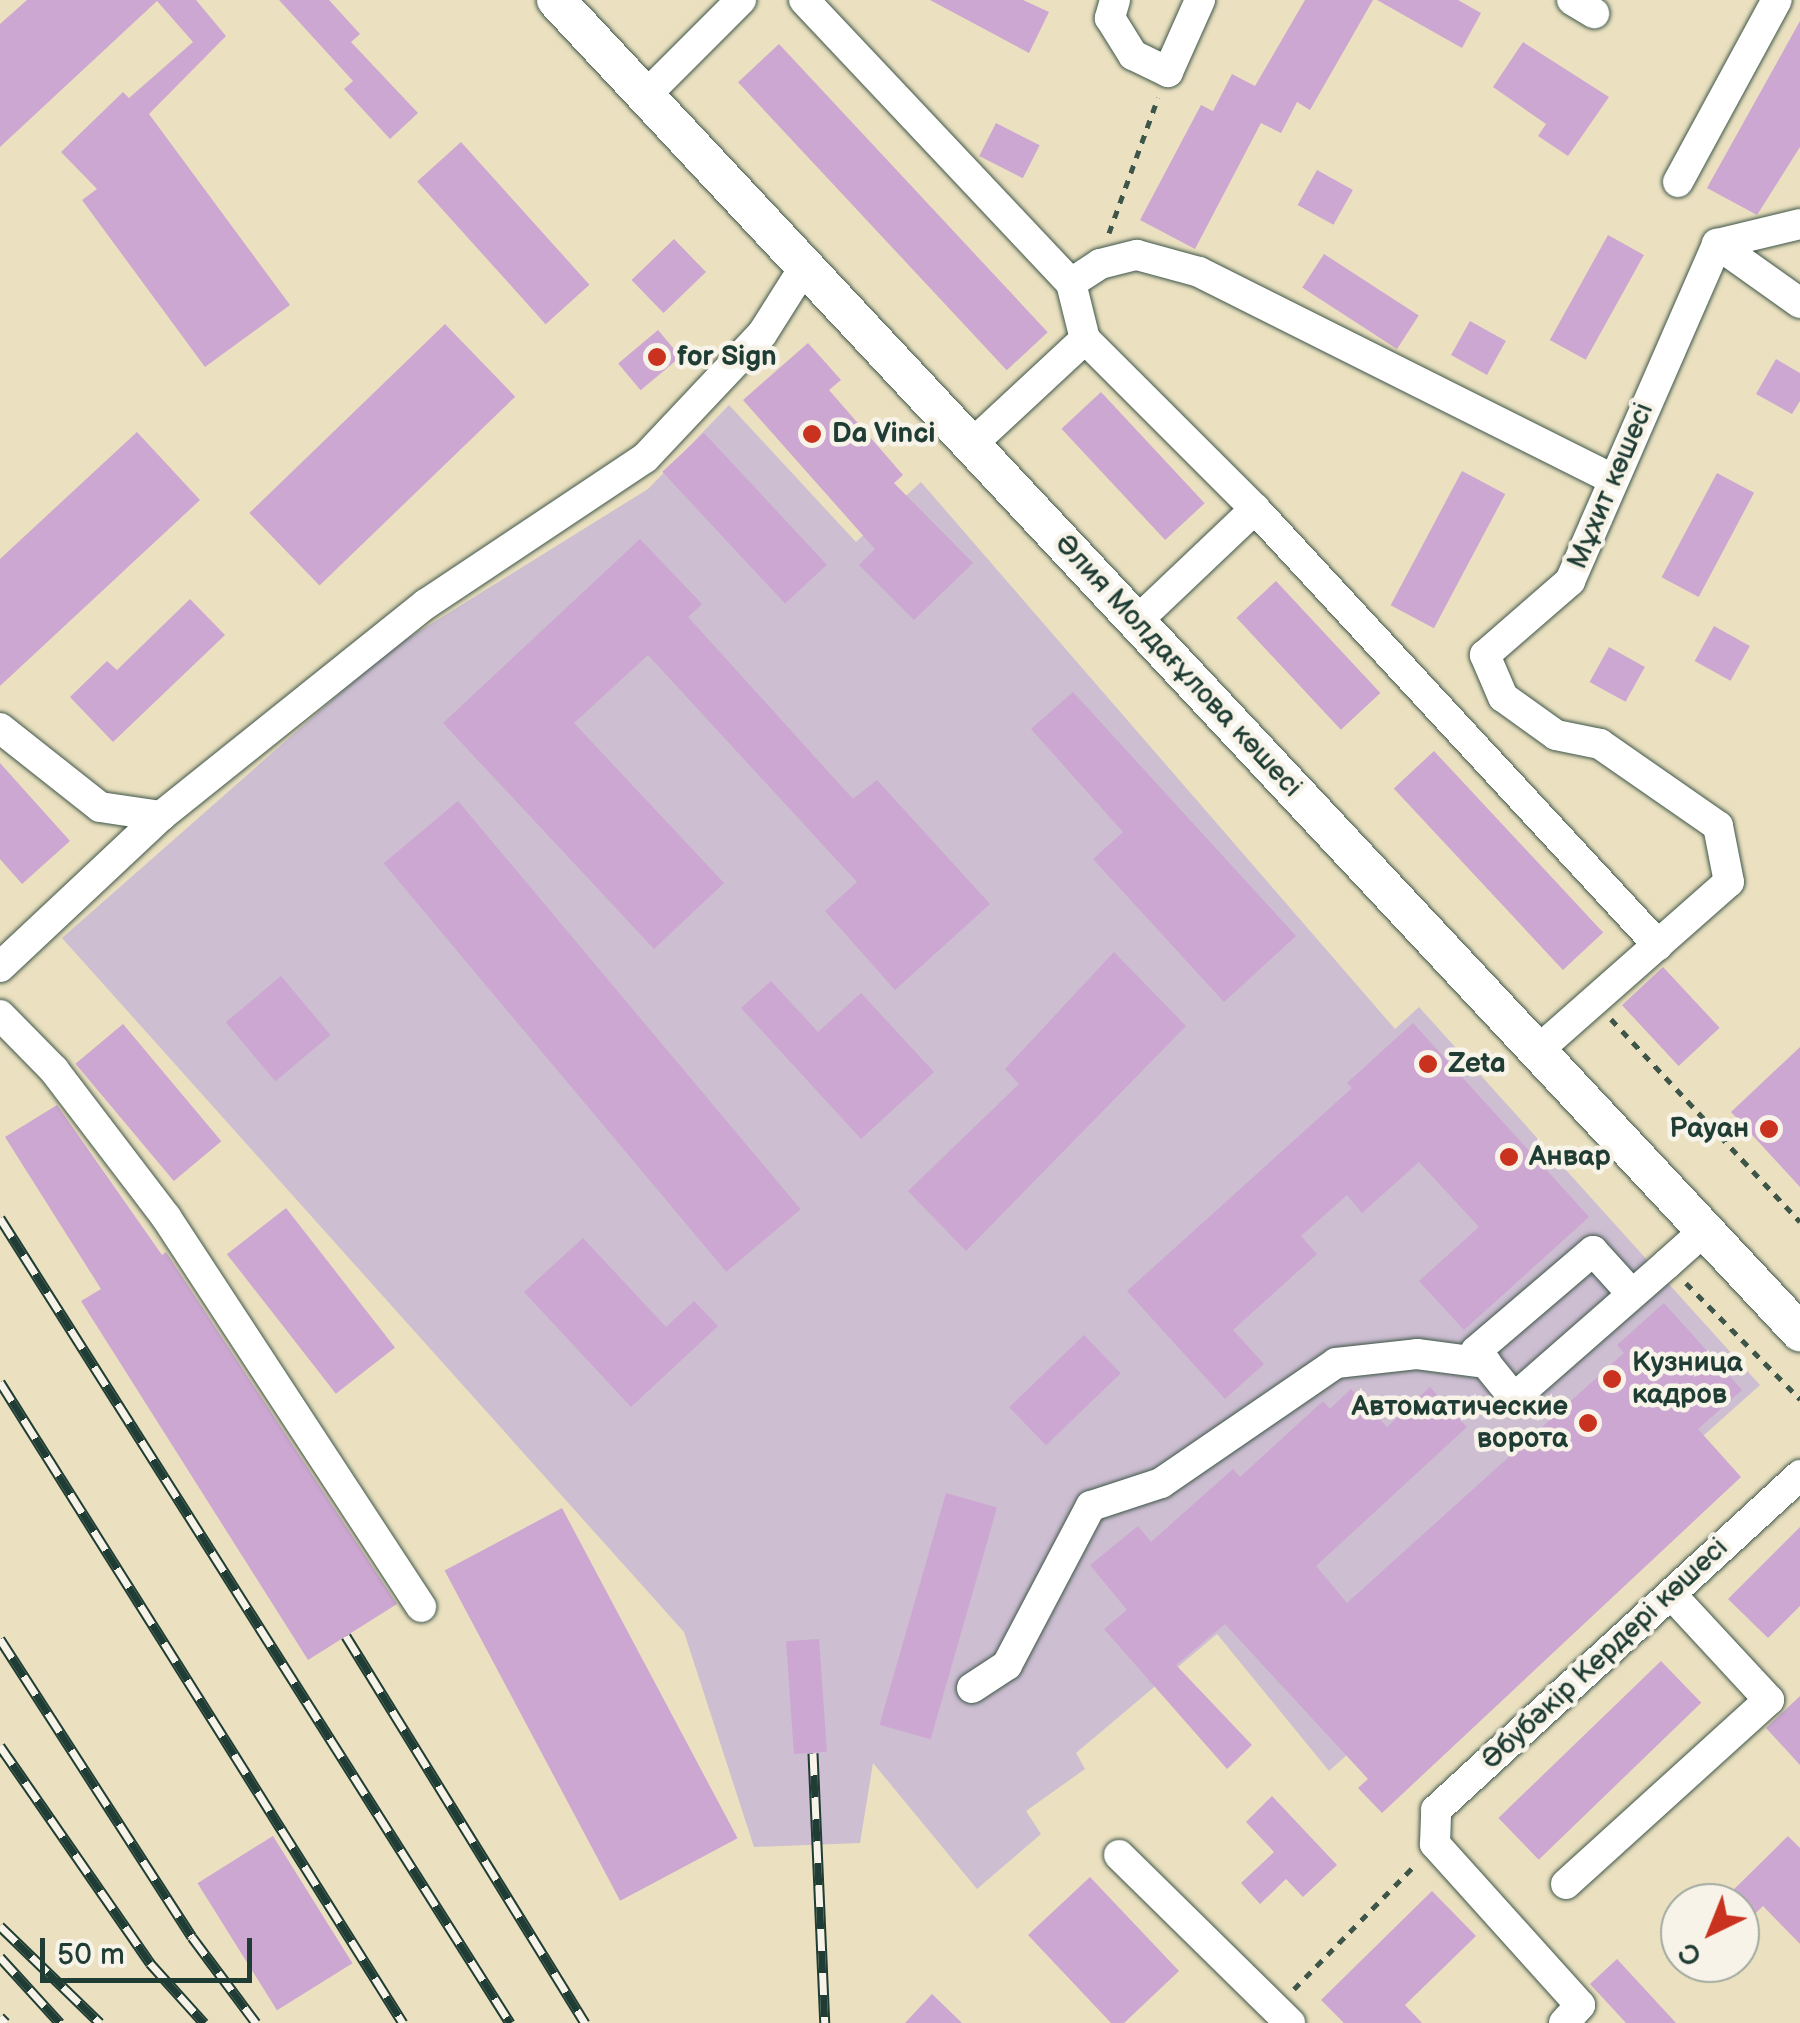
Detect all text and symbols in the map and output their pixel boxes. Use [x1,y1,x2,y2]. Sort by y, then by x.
place label: for Sign [677,340,777,374]
marker: for Sign [646,346,668,368]
street label: Мұхит көшесі [1561,398,1661,574]
place label: Da Vinci [832,417,937,451]
marker: Da Vinci [801,423,823,445]
street label: Әлия Молдағұлова көшесі [1047,528,1309,804]
place label: Zeta [1448,1047,1506,1081]
marker: Zeta [1417,1053,1439,1075]
place label: Рауан [1669,1112,1749,1146]
marker: Рауан [1758,1118,1780,1140]
place label: Анвар [1529,1140,1611,1174]
marker: Анвар [1498,1146,1520,1168]
place label: Кузница кадров [1632,1346,1743,1412]
marker: Кузница кадров [1601,1368,1623,1390]
place label: Автоматические ворота [1351,1390,1568,1456]
marker: Автоматические ворота [1577,1412,1599,1434]
street label: Әбубәкір Кердері көшесі [1475,1531,1735,1777]
north arrow [1660,1883,1760,1983]
scale bar [45,1918,258,1980]
text: С [1672,1935,1709,1973]
text: 50 m [57,1937,125,1973]

